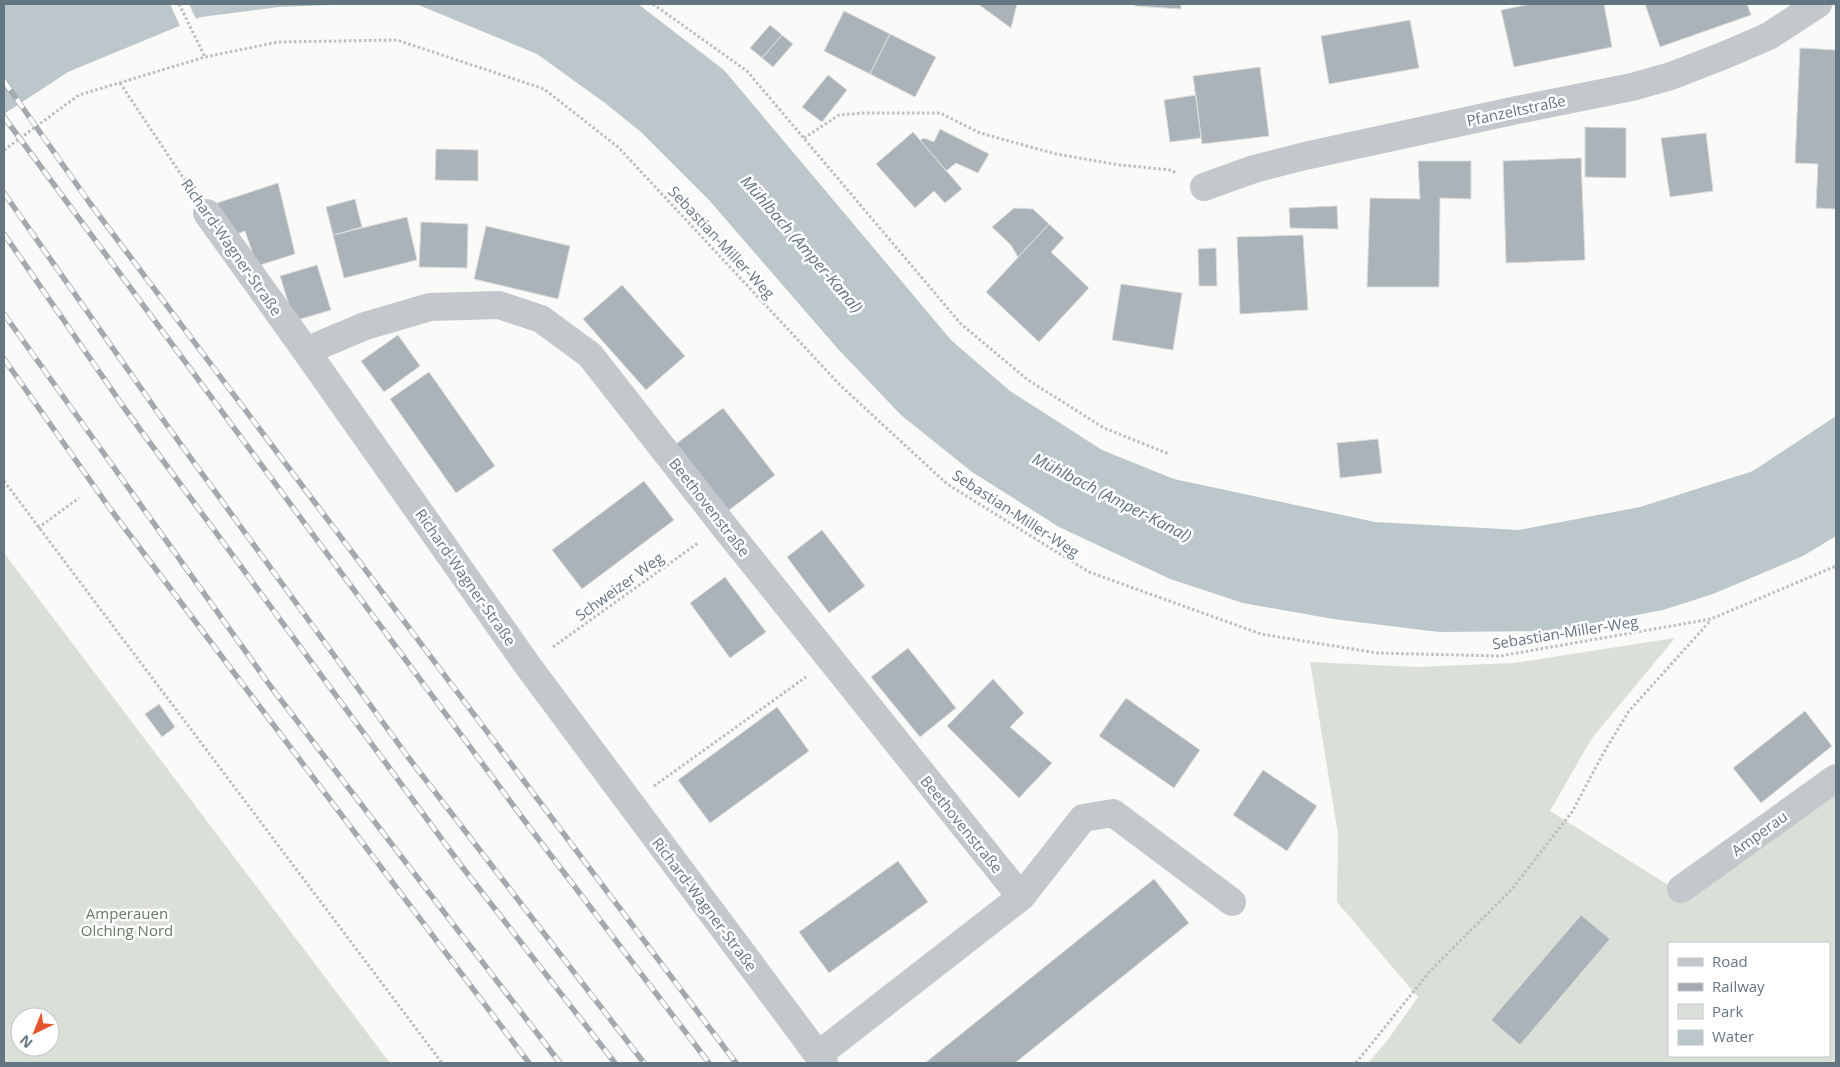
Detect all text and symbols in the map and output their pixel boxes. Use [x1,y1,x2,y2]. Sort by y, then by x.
street label: Pfanzeltstraße [1465,90,1567,130]
water label: Mühlbach (Amper-Kanal) [736,170,868,318]
street label: Richard-Wagner-Straße [177,175,287,319]
street label: Sebastian-Miller-Weg [664,181,780,303]
water label: Mühlbach (Amper-Kanal) [1029,447,1195,547]
street label: Beethovenstraße [665,454,755,560]
street label: Sebastian-Miller-Weg [949,464,1083,562]
street label: Richard-Wagner-Straße [411,505,521,649]
street label: Schweizer Weg [571,547,667,625]
street label: Sebastian-Miller-Weg [1491,611,1639,653]
street label: Beethovenstraße [916,771,1008,877]
street label: Amperau [1727,806,1791,860]
street label: Richard-Wagner-Straße [648,833,762,975]
park label: Amperauen Olching Nord [81,903,173,940]
legend [1668,942,1830,1057]
text: Road [1712,951,1748,971]
text: Railway [1712,976,1765,996]
text: Park [1712,1001,1743,1021]
north arrow [10,1007,60,1057]
text: Water [1712,1026,1754,1046]
text: N [15,1031,36,1053]

